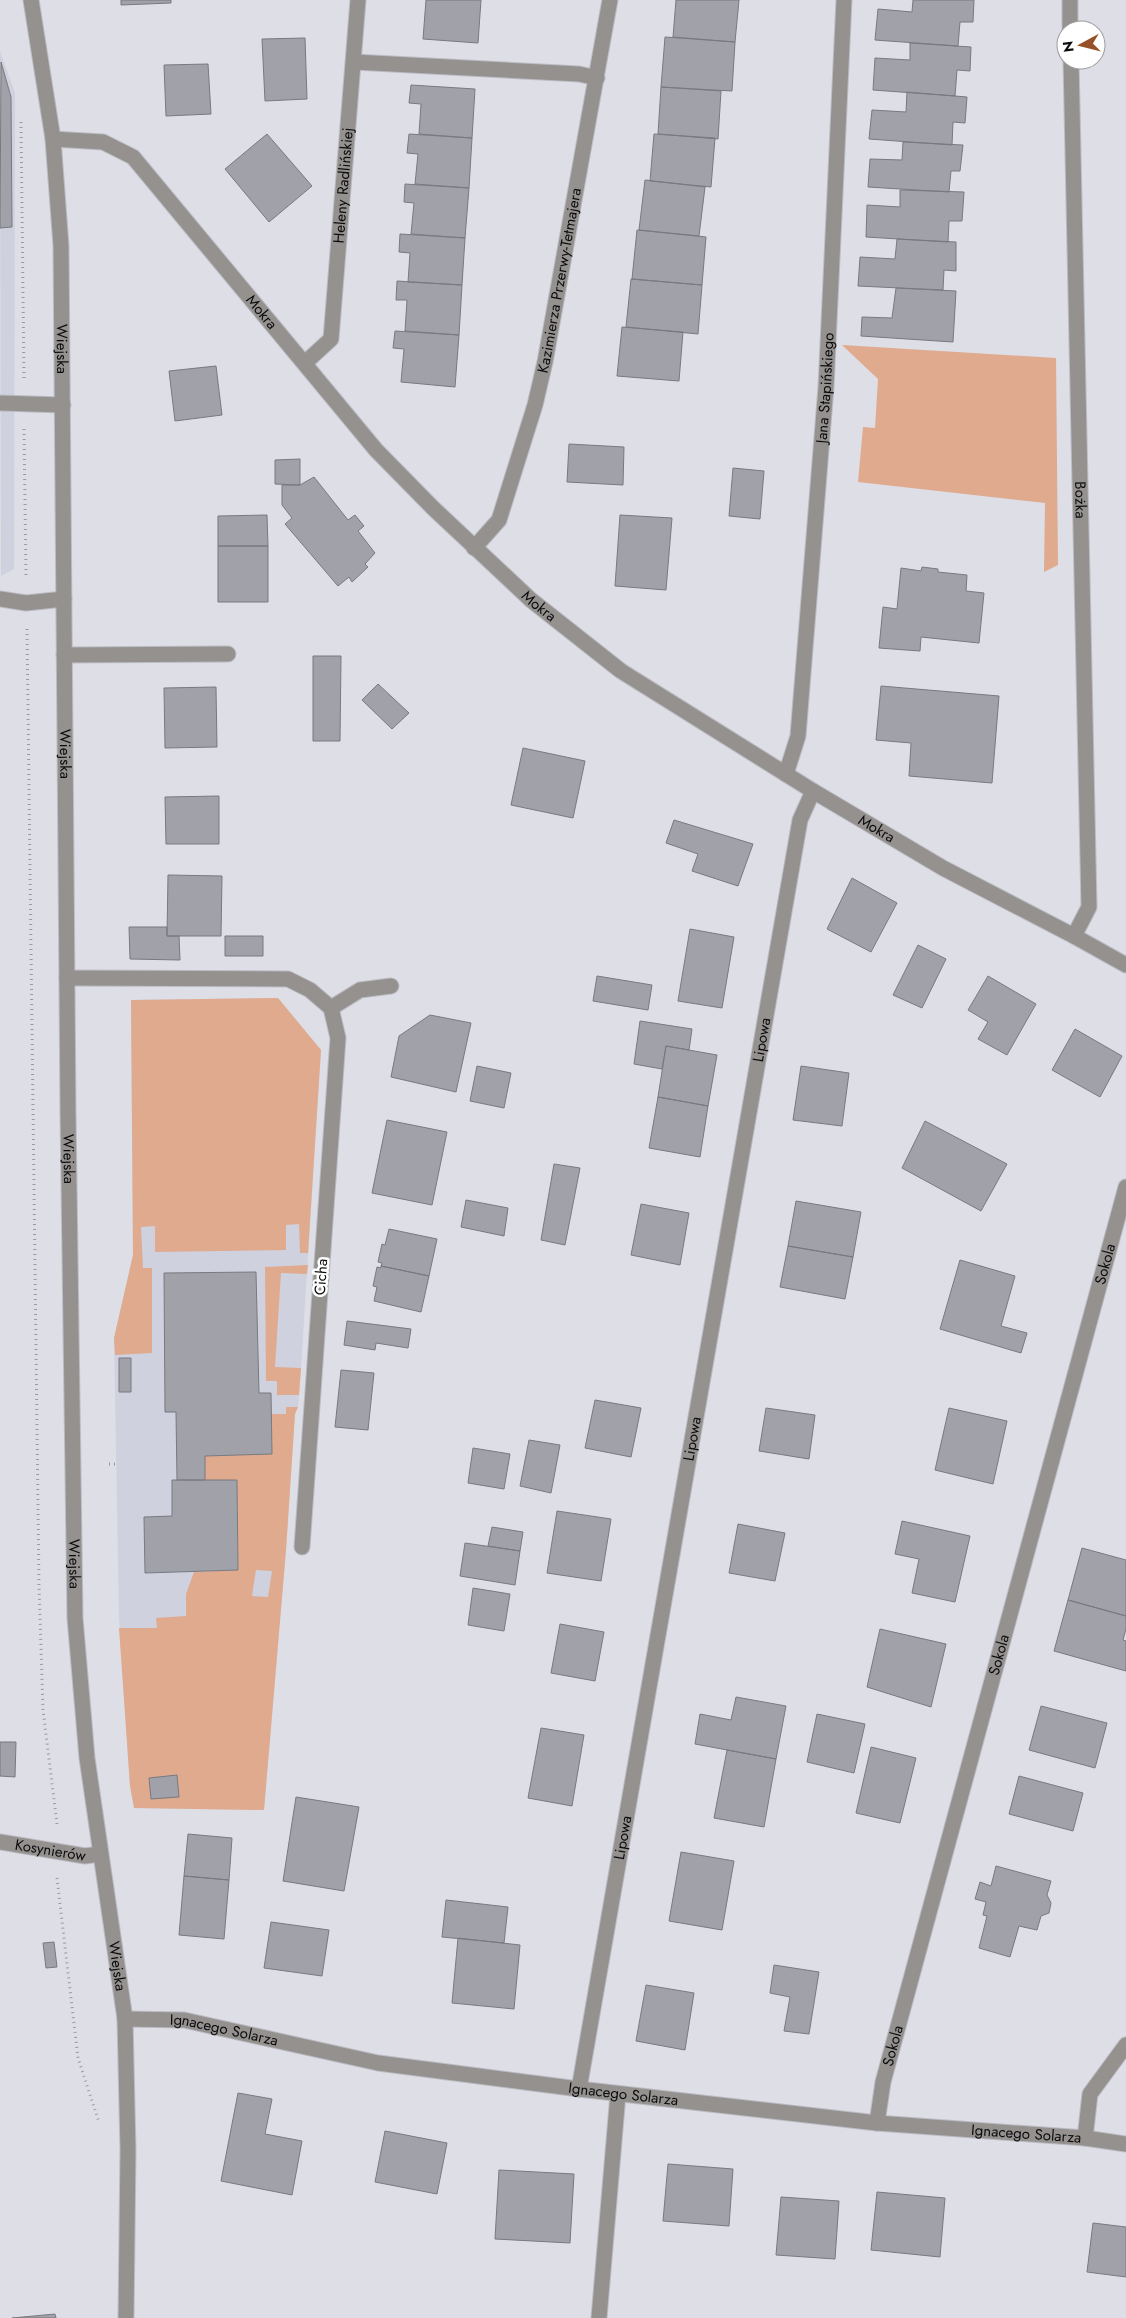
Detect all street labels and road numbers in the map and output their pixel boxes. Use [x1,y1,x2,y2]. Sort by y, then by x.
street label: Heleny Radlińskiej [328,127,359,244]
street label: Kazimierza Przerwy-Tetmajera [532,186,587,375]
street label: Mokra [241,290,283,334]
street label: Wiejska [51,324,73,374]
street label: Jana Stapińskiego [810,332,840,446]
street label: Bożka [1069,481,1092,519]
street label: Mokra [516,585,561,627]
street label: Wiejska [54,729,76,779]
street label: Mokra [854,809,899,848]
street label: Lipowa [747,1016,776,1064]
street label: Wiejska [57,1134,80,1184]
street label: Sokola [1089,1241,1121,1287]
street label: Cicha [309,1258,333,1296]
street label: Lipowa [678,1415,707,1463]
street label: Wiejska [63,1539,86,1589]
street label: Sokola [983,1632,1015,1678]
street label: Lipowa [608,1814,637,1862]
street label: Kosynierów [13,1834,88,1867]
street label: Wiejska [103,1940,132,1993]
street label: Ignacego Solarza [170,2009,280,2052]
street label: Sokola [877,2023,909,2069]
street label: Ignacego Solarza [567,2077,679,2111]
street label: Ignacego Solarza [970,2119,1082,2149]

